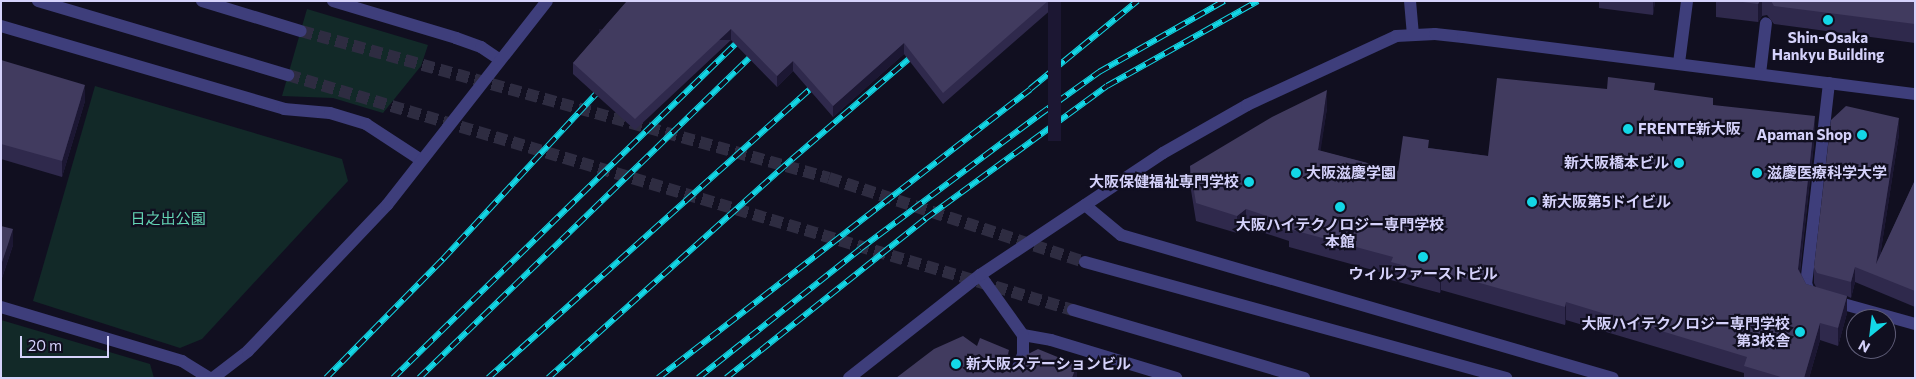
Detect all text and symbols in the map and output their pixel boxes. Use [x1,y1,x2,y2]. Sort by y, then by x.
marker: Shin-Osaka Hankyu Building [1822,14,1834,26]
place label: Shin-Osaka Hankyu Building [1772,28,1884,63]
place label: FRENTE新大阪 [1638,120,1741,138]
marker: FRENTE新大阪 [1622,123,1634,135]
place label: Apaman Shop [1756,126,1852,144]
marker: Apaman Shop [1856,129,1868,141]
place label: 新大阪橋本ビル [1564,154,1669,172]
marker: 新大阪橋本ビル [1673,157,1685,169]
place label: 大阪滋慶学園 [1306,164,1396,182]
place label: 滋慶医療科学大学 [1767,164,1887,182]
marker: 大阪滋慶学園 [1290,167,1302,179]
marker: 滋慶医療科学大学 [1751,167,1763,179]
place label: 大阪保健福祉専門学校 [1089,173,1239,191]
marker: 大阪保健福祉専門学校 [1243,176,1255,188]
place label: 新大阪第5ドイビル [1542,193,1671,211]
marker: 新大阪第5ドイビル [1526,196,1538,208]
marker: 大阪ハイテクノロジー専門学校 本館 [1334,201,1346,213]
park label: 日之出公園 [131,210,205,228]
place label: 大阪ハイテクノロジー専門学校 本館 [1235,215,1445,250]
marker: ウィルファーストビル [1417,251,1429,263]
place label: ウィルファーストビル [1348,265,1498,283]
north arrow [1846,309,1896,359]
place label: 大阪ハイテクノロジー専門学校 第3校舎 [1580,314,1790,349]
scale bar [22,326,111,358]
marker: 大阪ハイテクノロジー専門学校 第3校舎 [1794,326,1806,338]
text: 20 m [28,336,62,354]
text: N [1855,337,1873,357]
place label: 新大阪ステーションビル [966,355,1131,373]
marker: 新大阪ステーションビル [950,358,962,370]

